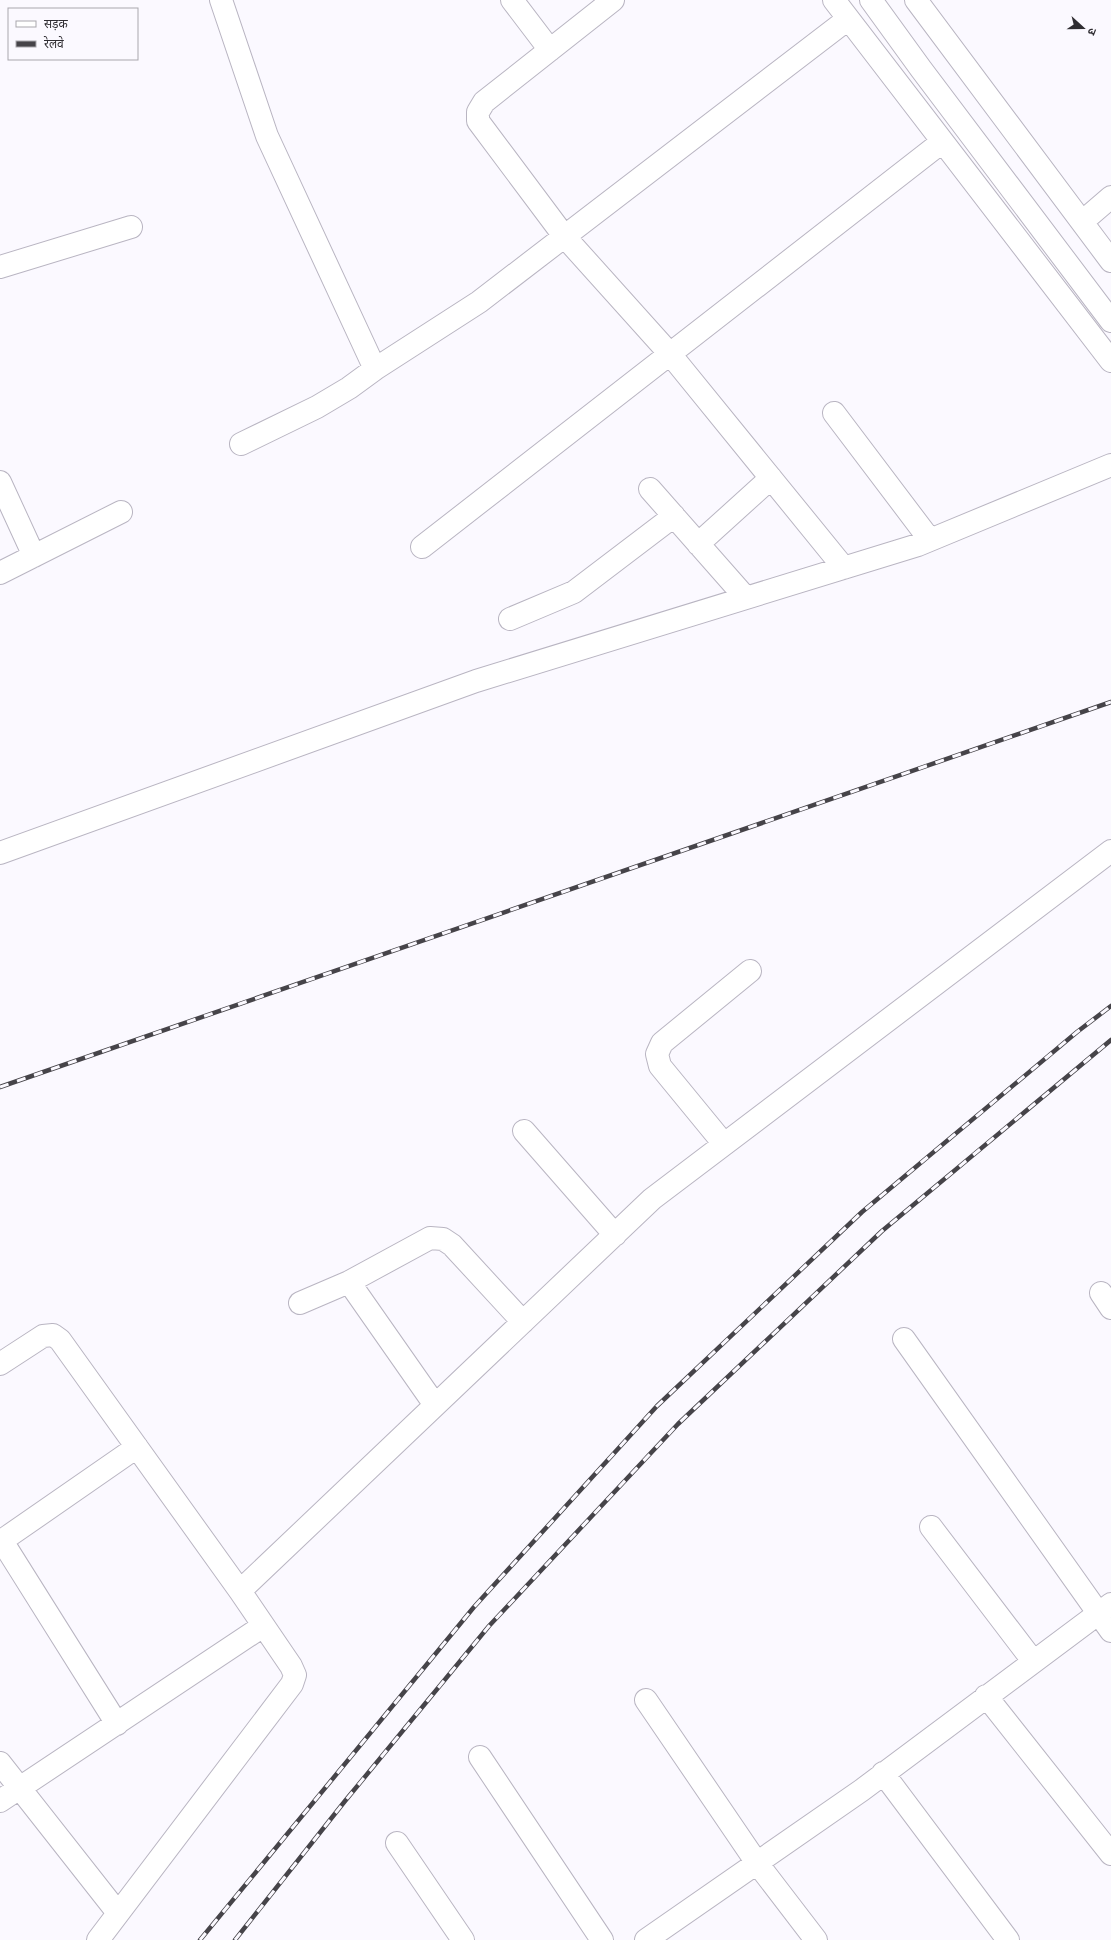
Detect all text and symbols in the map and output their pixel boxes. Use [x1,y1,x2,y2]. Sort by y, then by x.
legend [8,8,138,60]
north arrow [1063,8,1103,48]
text: सड़क [44,16,69,31]
text: उ [1084,26,1100,38]
text: रेलवे [44,36,64,51]

